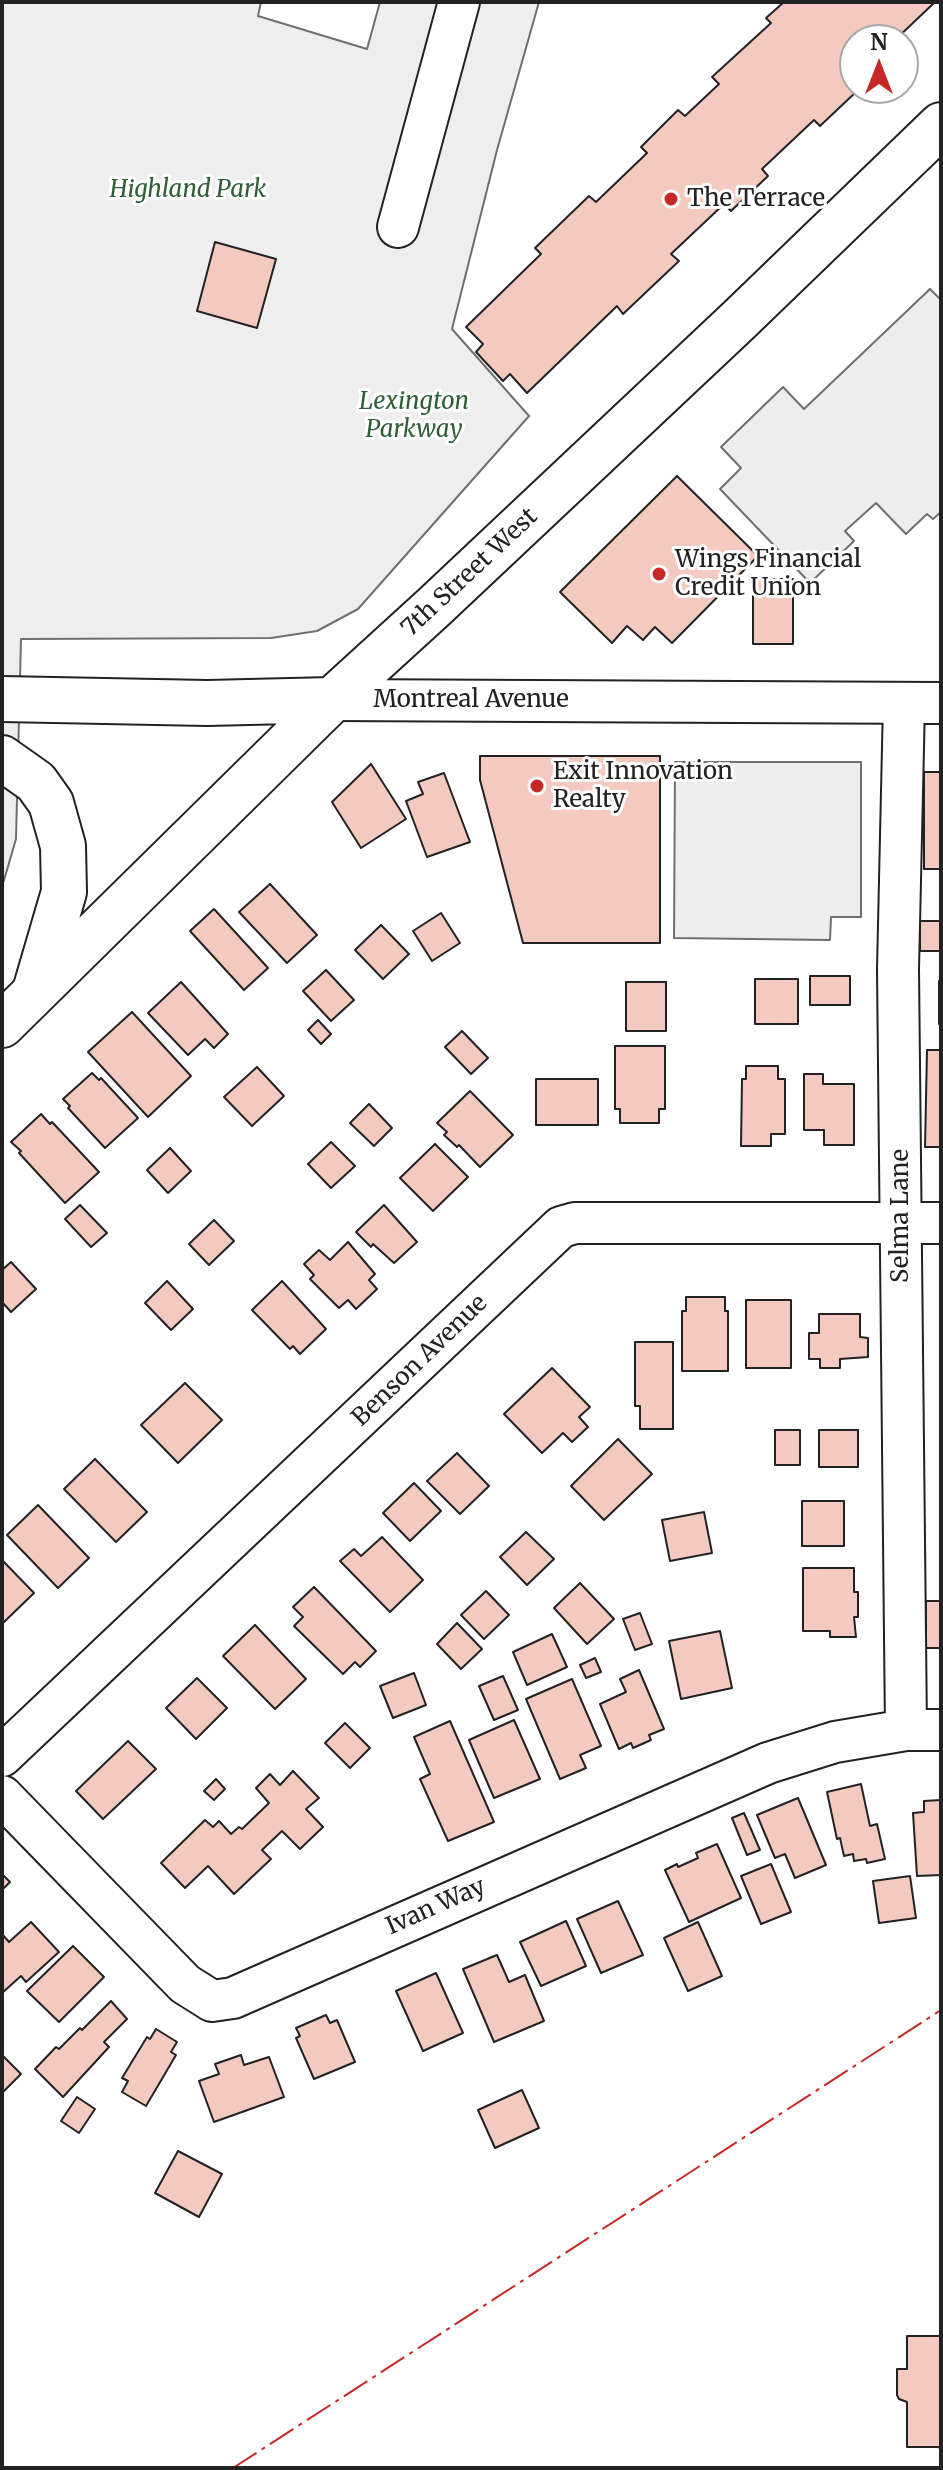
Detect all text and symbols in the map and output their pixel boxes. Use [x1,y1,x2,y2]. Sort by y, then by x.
north arrow [839,24,919,104]
text: N [870,28,888,56]
park label: Highland Park [110,176,266,204]
place label: The Terrace [687,185,825,213]
marker: The Terrace [662,190,680,208]
park label: Lexington Parkway [359,388,469,444]
street label: 7th Street West [396,503,544,643]
place label: Wings Financial Credit Union [675,546,861,602]
marker: Wings Financial Credit Union [650,565,668,583]
street label: Montreal Avenue [373,686,569,714]
place label: Exit Innovation Realty [553,758,733,814]
marker: Exit Innovation Realty [528,777,546,795]
street label: Selma Lane [887,1149,915,1283]
street label: Benson Avenue [346,1289,494,1433]
street label: Ivan Way [382,1872,490,1942]

